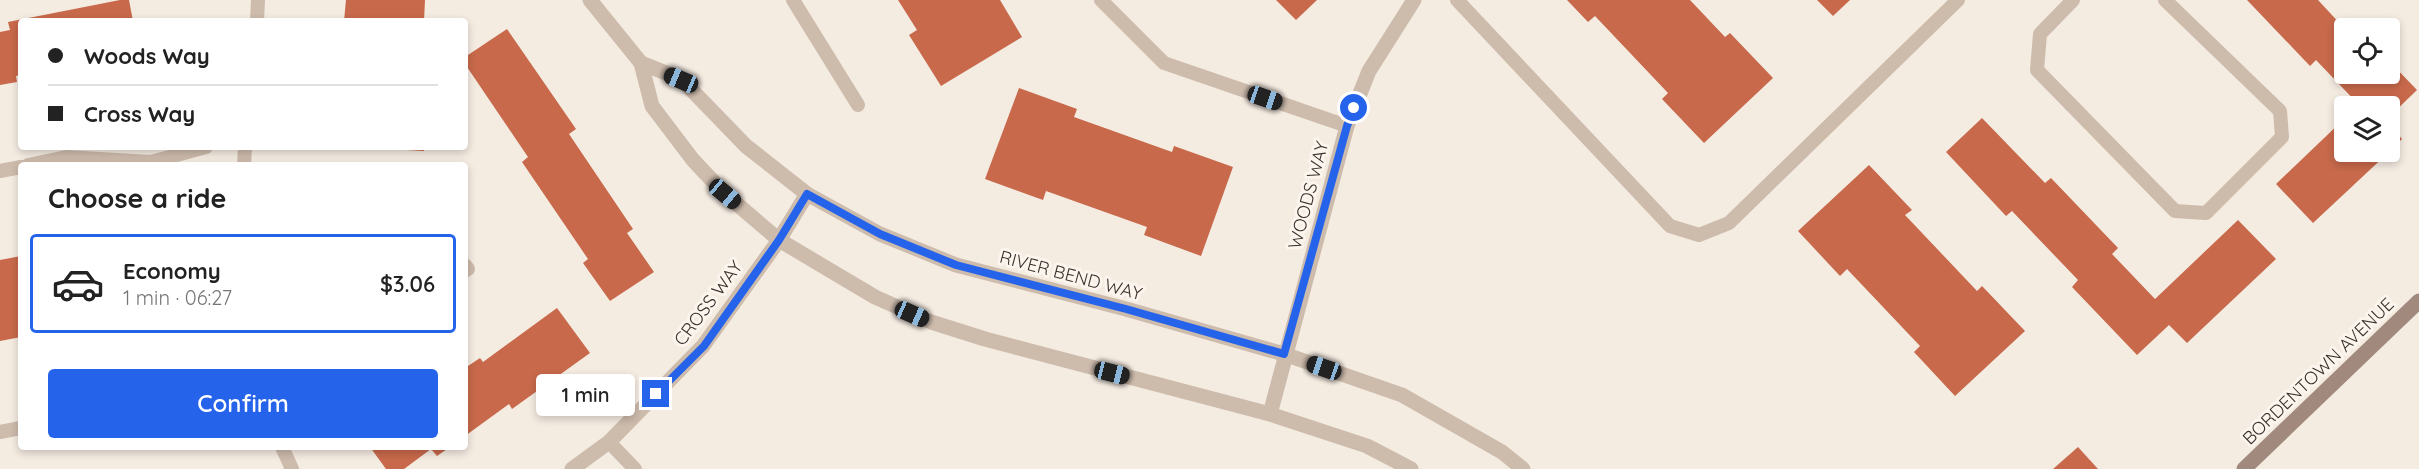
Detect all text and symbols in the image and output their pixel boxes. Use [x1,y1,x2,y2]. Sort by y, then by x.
map controls [2334,18,2400,162]
button: locate [2334,18,2400,84]
text: Woods Way [84,42,210,70]
car [661,65,701,95]
car [1245,84,1285,112]
route start [1340,94,1367,121]
button: layers [2334,96,2400,162]
text: Cross Way [84,100,195,128]
street label: WOODS WAY [1283,139,1333,251]
car [705,176,745,212]
text: Choose a ride [48,181,226,215]
street label: RIVER BEND WAY [997,245,1145,305]
street label: CROSS WAY [669,256,747,350]
icon: car [51,257,105,311]
text: Economy [123,257,221,285]
text: $3.06 [380,270,435,298]
text: 1 min · 06:27 [123,285,232,310]
street label: BORDENTOWN AVENUE [2237,293,2399,449]
car [892,298,932,330]
car [1304,354,1344,382]
car [1092,360,1132,386]
button: Confirm [48,369,438,438]
callout: 1 min [536,373,635,415]
route end [642,380,669,407]
text: 1 min [562,382,609,407]

